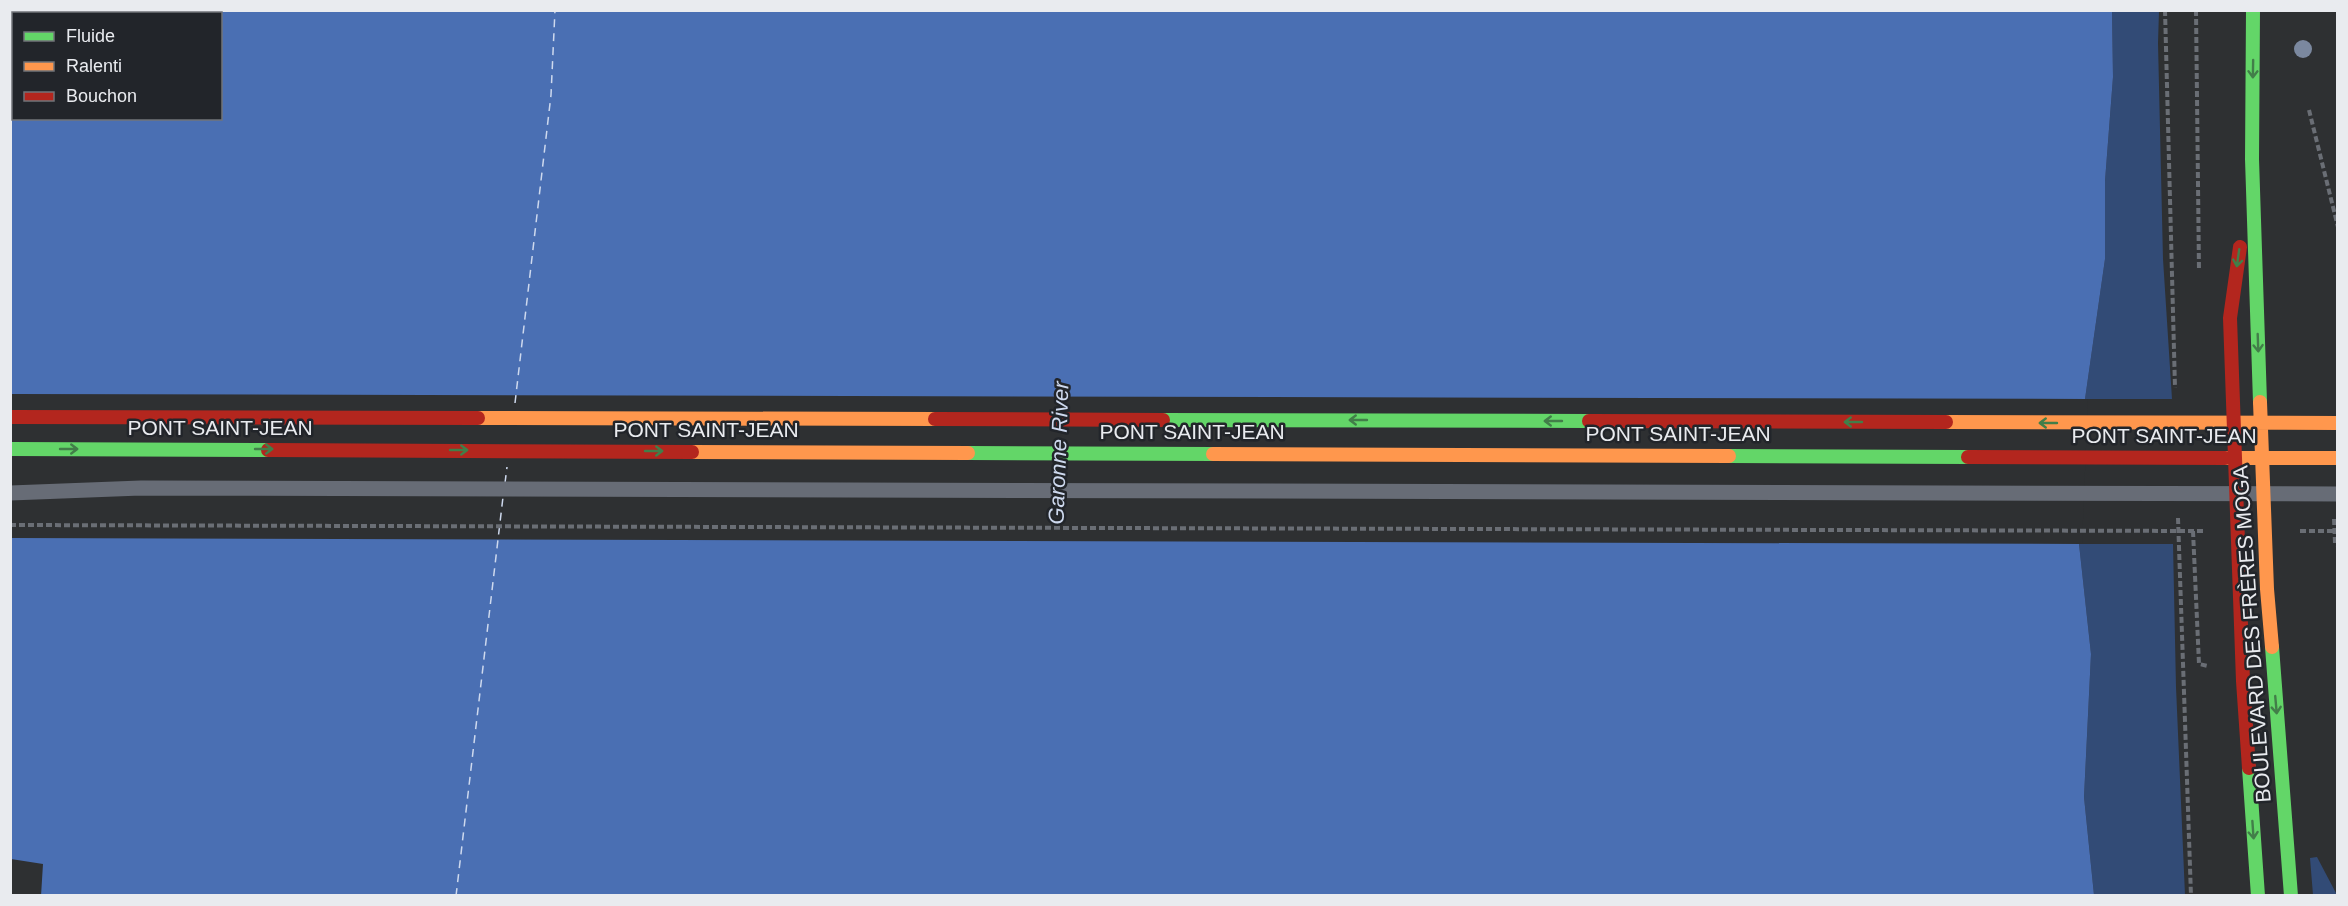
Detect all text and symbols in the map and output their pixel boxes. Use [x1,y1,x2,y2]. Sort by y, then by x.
legend [12,12,222,120]
text: Fluide [66,26,115,46]
text: Ralenti [66,56,122,76]
one-way arrow [2247,58,2259,78]
text: Bouchon [66,86,137,106]
one-way arrow [2233,248,2244,268]
one-way arrow [2253,333,2264,353]
water label: Garonne River [1044,379,1074,525]
one-way arrow [1349,414,1369,426]
one-way arrow [1544,415,1564,427]
street label: PONT SAINT-JEAN [127,416,313,439]
one-way arrow [1844,416,1864,428]
one-way arrow [2039,417,2059,429]
street label: PONT SAINT-JEAN [613,418,799,441]
street label: PONT SAINT-JEAN [1099,420,1285,443]
street label: PONT SAINT-JEAN [1585,422,1771,445]
street label: PONT SAINT-JEAN [2071,424,2257,447]
one-way arrow [58,443,78,455]
one-way arrow [253,443,273,455]
one-way arrow [448,444,468,456]
one-way arrow [643,445,663,457]
street label: BOULEVARD DES FRÈRES MOGA [2228,465,2275,803]
one-way arrow [2271,695,2282,715]
one-way arrow [2248,820,2259,839]

